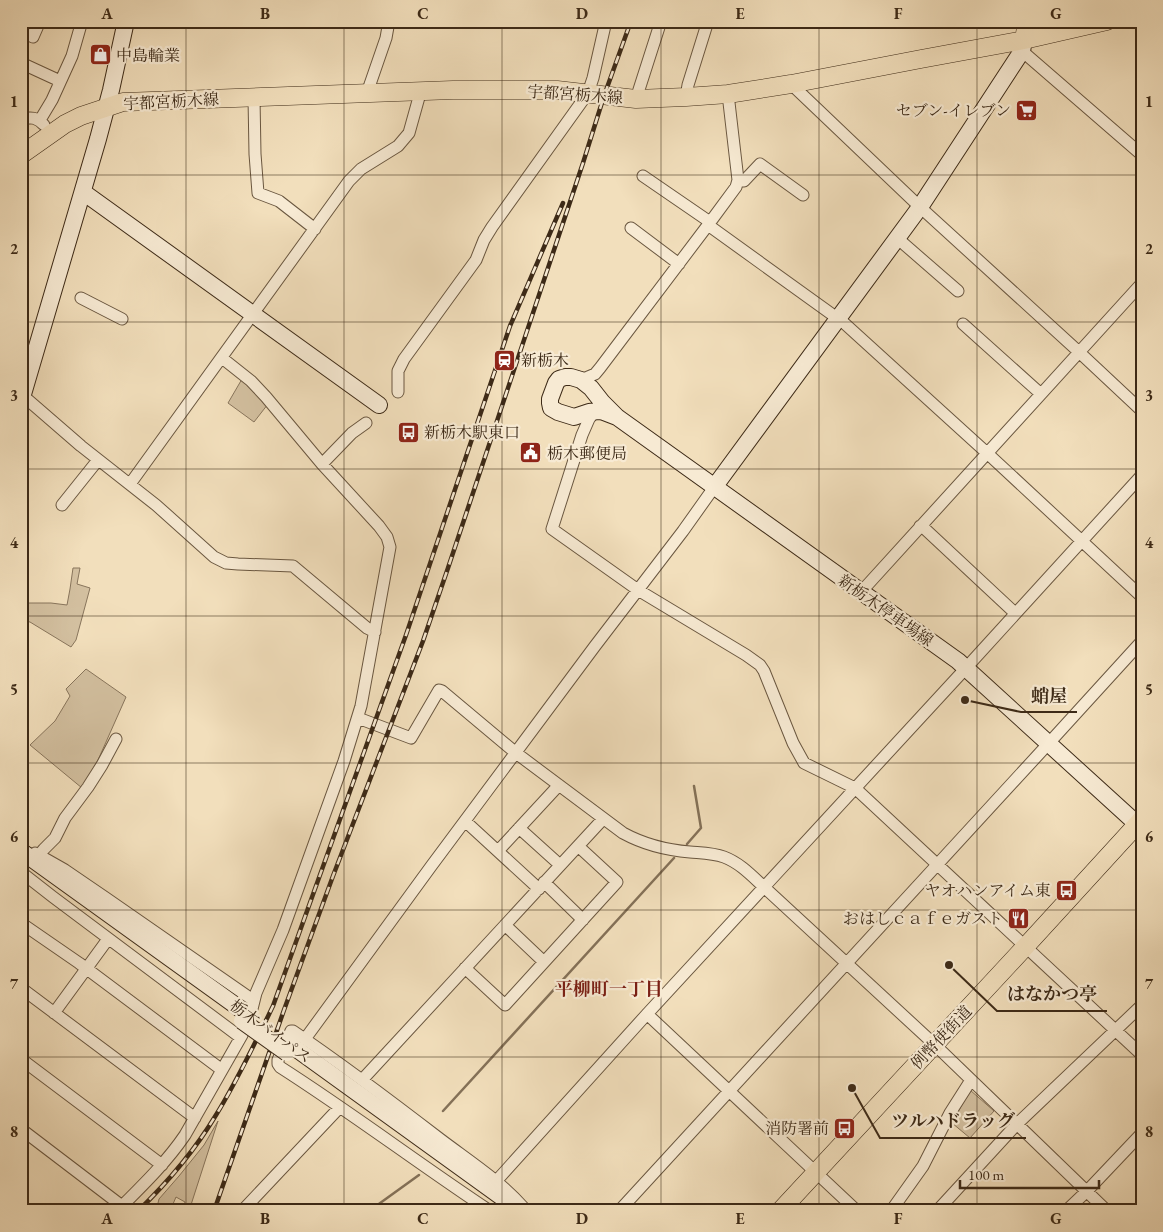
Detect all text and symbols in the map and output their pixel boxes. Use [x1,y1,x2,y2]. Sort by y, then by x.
text: A [100,3,113,24]
text: B [260,3,270,24]
text: C [417,3,429,24]
text: D [576,3,588,24]
text: E [735,3,745,24]
text: F [894,3,903,24]
text: G [1050,3,1062,24]
shop icon: 中島輪業 [88,43,112,67]
place label: 中島輪業 [116,45,180,66]
street label: 宇都宮栃木線 [526,81,624,108]
street label: 宇都宮栃木線 [123,89,220,114]
text: 1 [10,91,18,112]
text: 1 [1145,91,1153,112]
supermarket icon: セブン-イレブン [1015,98,1039,122]
place label: セブン-イレブン [896,100,1011,121]
text: 2 [10,238,19,259]
text: 2 [1145,238,1154,259]
station icon: 新栃木 [493,348,517,372]
place label: 新栃木 [521,350,569,371]
text: 3 [10,385,18,406]
text: 3 [1145,385,1153,406]
bus stop icon: 新栃木駅東口 [396,420,420,444]
place label: 新栃木駅東口 [424,422,520,443]
public building icon: 栃木郵便局 [519,441,543,465]
place label: 栃木郵便局 [547,443,627,464]
text: 4 [10,532,19,553]
text: 4 [1145,532,1154,553]
street label: 新栃木停車場線 [834,570,938,651]
text: 5 [10,679,18,700]
callout: 蛸屋 [1021,679,1077,712]
text: 5 [1145,679,1153,700]
text: 蛸屋 [1031,684,1067,707]
text: 6 [10,826,19,847]
text: 6 [1145,826,1154,847]
bus stop icon: ヤオハンアイム東 [1055,878,1079,902]
place label: ヤオハンアイム東 [925,880,1051,901]
restaurant icon: おはしｃａｆｅガスト [1007,906,1031,930]
place label: おはしｃａｆｅガスト [843,908,1003,929]
text: 7 [10,973,19,994]
text: 7 [1145,973,1154,994]
district label: 平柳町一丁目 [555,977,663,1000]
callout: はなかつ亭 [997,978,1107,1011]
text: はなかつ亭 [1007,982,1097,1005]
street label: 栃木バイパス [226,995,316,1068]
street label: 例幣使街道 [906,1001,976,1074]
callout: ツルハドラッグ [880,1105,1026,1138]
text: ツルハドラッグ [891,1109,1015,1132]
bus stop icon: 消防署前 [833,1116,857,1140]
place label: 消防署前 [765,1118,829,1139]
text: 8 [10,1121,18,1142]
text: 8 [1145,1121,1153,1142]
scale bar [960,1157,1099,1189]
text: 100 m [968,1165,1005,1184]
text: A [100,1208,113,1229]
text: B [260,1208,270,1229]
text: C [417,1208,429,1229]
text: D [576,1208,588,1229]
text: E [735,1208,745,1229]
text: F [894,1208,903,1229]
text: G [1050,1208,1062,1229]

